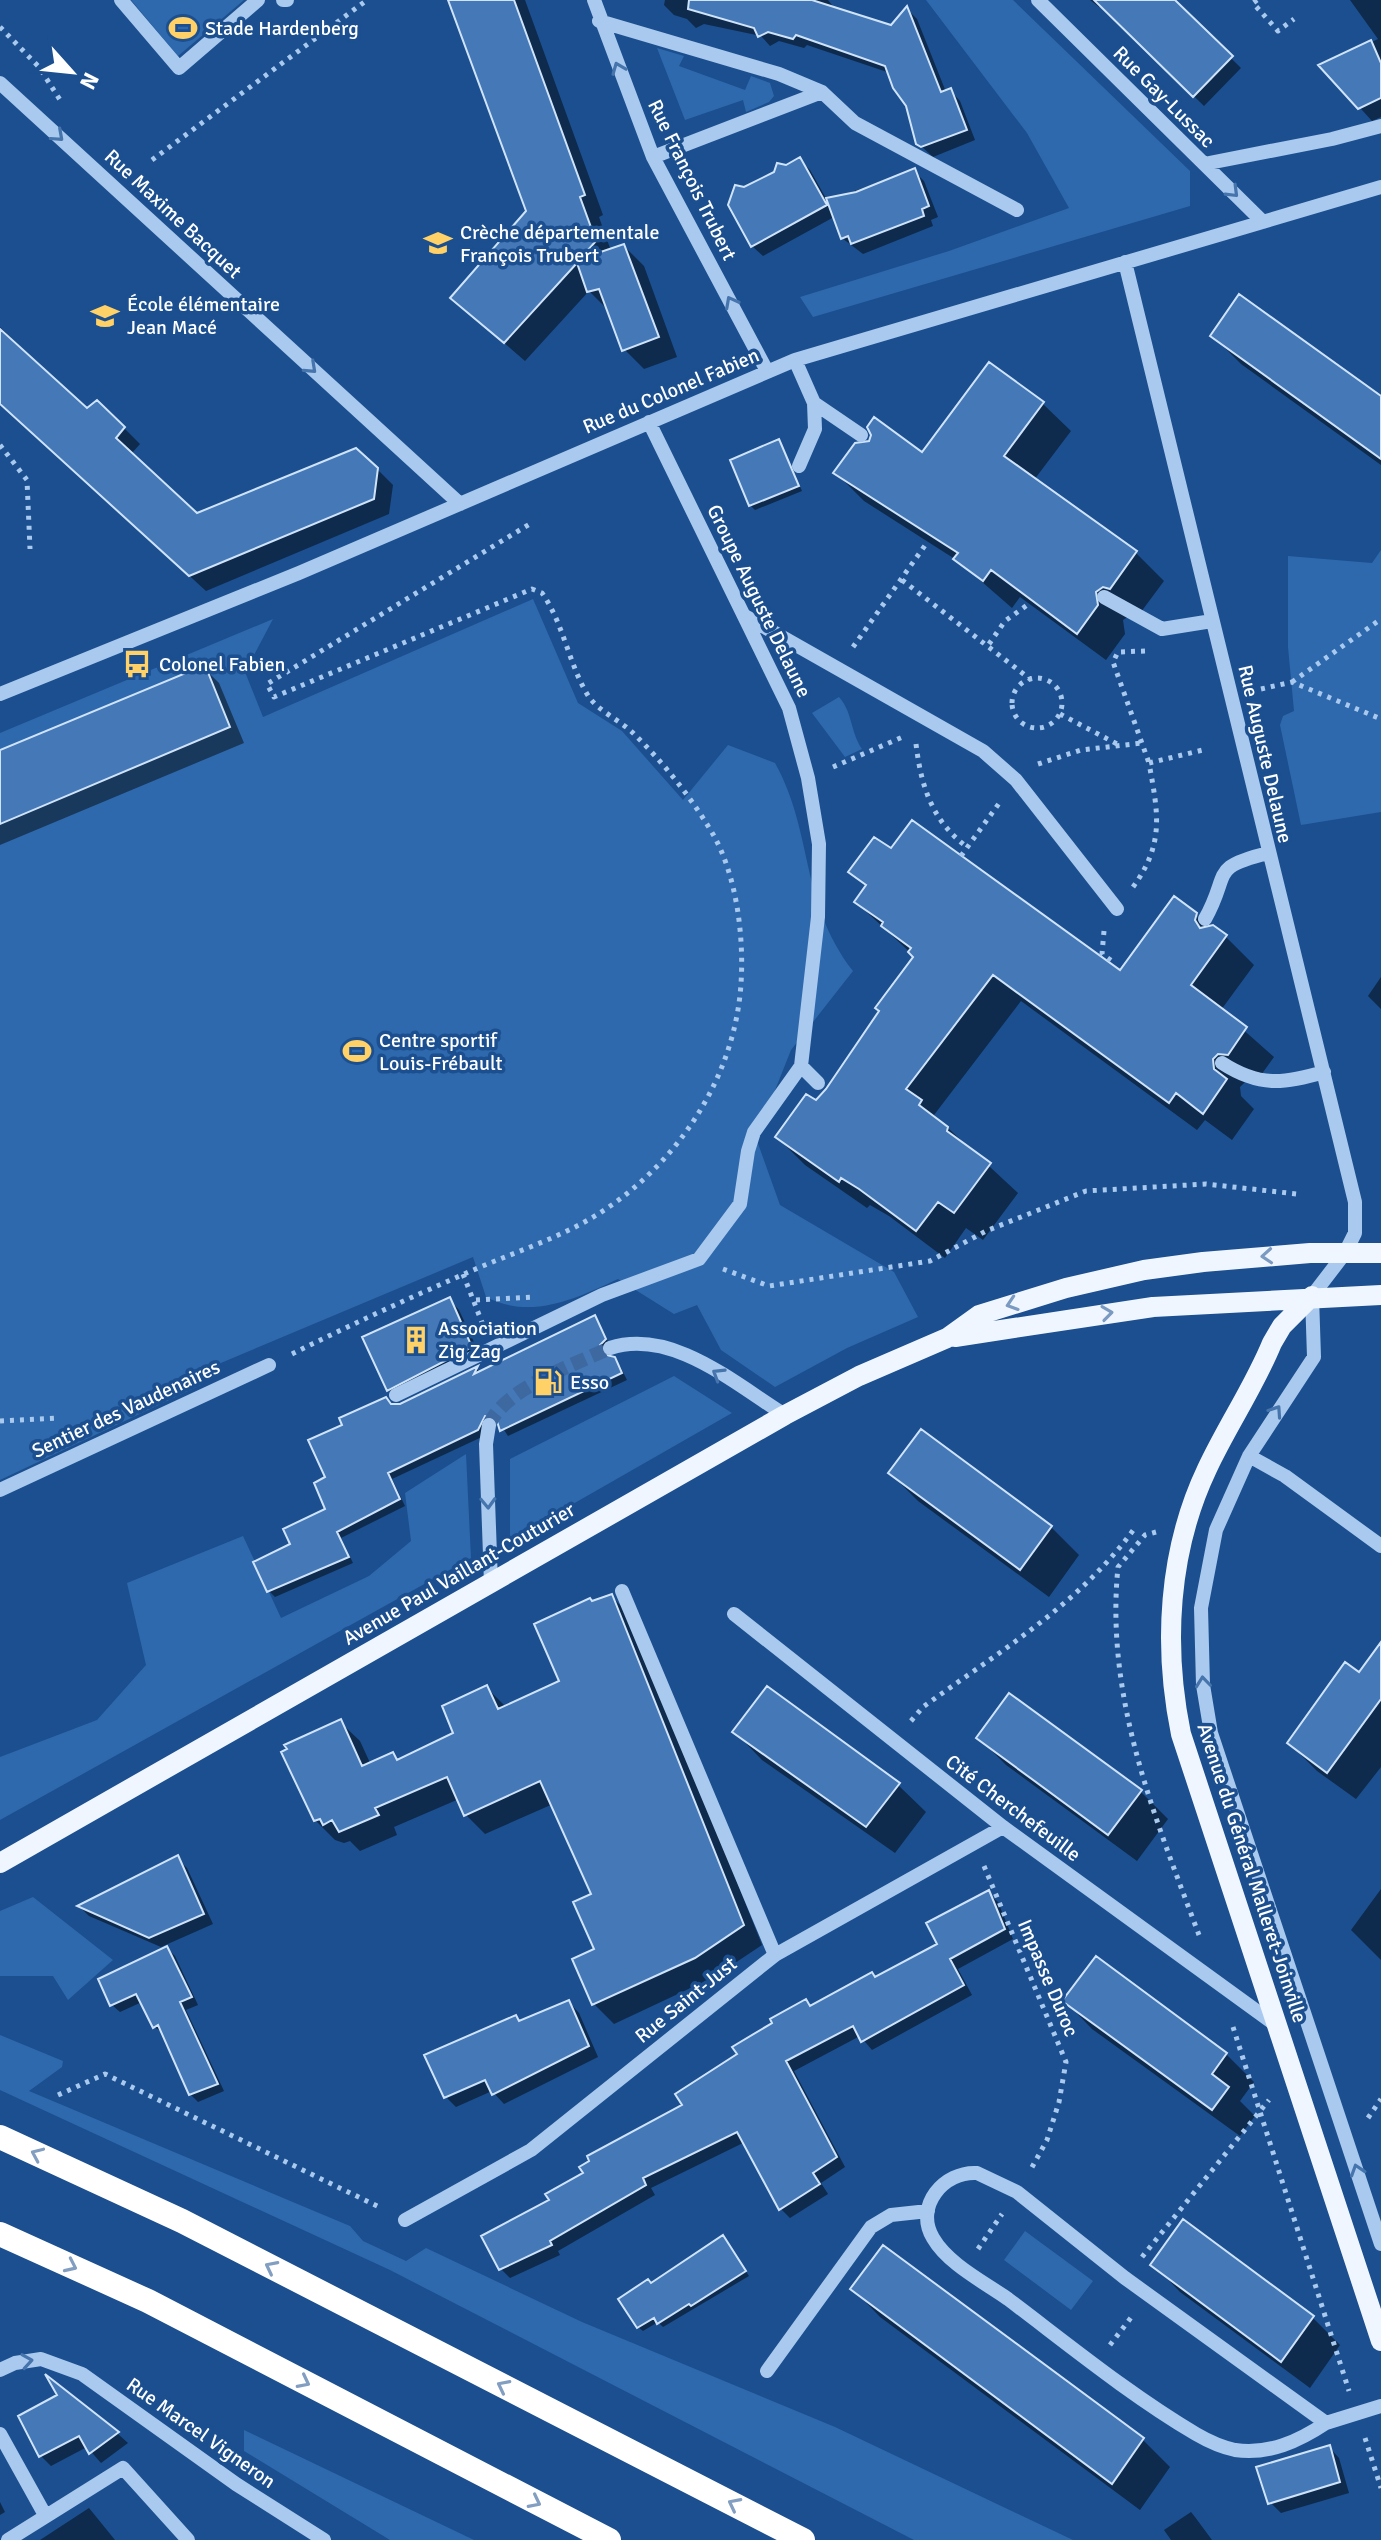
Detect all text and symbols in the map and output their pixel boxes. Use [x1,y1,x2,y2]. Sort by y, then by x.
sports icon: Stade Hardenberg [168,13,198,43]
place label: Stade Hardenberg [205,16,359,41]
north arrow [32,32,112,112]
street label: Rue Gay-Lussac [1108,41,1220,153]
one-way arrow [611,62,628,76]
text: N [74,68,105,94]
street label: Rue François Trubert [642,95,742,265]
one-way arrow [48,126,63,140]
street label: Rue Maxime Bacquet [99,144,247,284]
one-way arrow [1224,183,1238,197]
place label: Crèche départementale François Trubert [460,220,659,268]
school or university icon: Crèche départementale François Trubert [423,228,453,258]
place label: École élémentaire Jean Macé [127,292,280,340]
one-way arrow [725,296,740,311]
school or university icon: École élémentaire Jean Macé [90,301,120,331]
street label: Rue du Colonel Fabien [579,343,763,439]
one-way arrow [302,359,316,374]
street label: Groupe Auguste Delaune [701,500,817,702]
bus stop icon: Colonel Fabien [122,649,152,679]
place label: Colonel Fabien [159,652,285,677]
street label: Rue Auguste Delaune [1232,662,1298,846]
place label: Centre sportif Louis-Frébault [379,1028,503,1076]
sports icon: Centre sportif Louis-Frébault [342,1036,372,1066]
one-way arrow [1260,1247,1273,1264]
one-way arrow [1006,1294,1020,1310]
one-way arrow [1100,1305,1114,1322]
place label: Association Zig Zag [438,1316,537,1364]
building icon: Association Zig Zag [401,1325,431,1355]
street label: Sentier des Vaudenaires [28,1354,224,1464]
fuel station icon: Esso [533,1367,563,1397]
one-way arrow [713,1369,727,1384]
place label: Esso [570,1370,609,1395]
one-way arrow [1266,1405,1281,1419]
street label: Avenue Paul Vaillant-Couturier [339,1497,580,1651]
one-way arrow [479,1497,496,1510]
one-way arrow [1195,1676,1212,1689]
street label: Avenue du Général Malleret-Joinville [1192,1720,1312,2026]
street label: Cité Cherchefeuille [940,1749,1086,1867]
street label: Impasse Duroc [1012,1916,1084,2040]
street label: Rue Saint-Just [630,1951,742,2049]
one-way arrow [31,2148,45,2164]
one-way arrow [1350,2164,1366,2178]
one-way arrow [63,2256,78,2272]
one-way arrow [265,2261,280,2277]
one-way arrow [20,2353,34,2370]
street label: Rue Marcel Vigneron [122,2372,280,2494]
one-way arrow [296,2372,310,2388]
one-way arrow [496,2380,511,2395]
one-way arrow [526,2492,541,2507]
one-way arrow [727,2499,742,2514]

